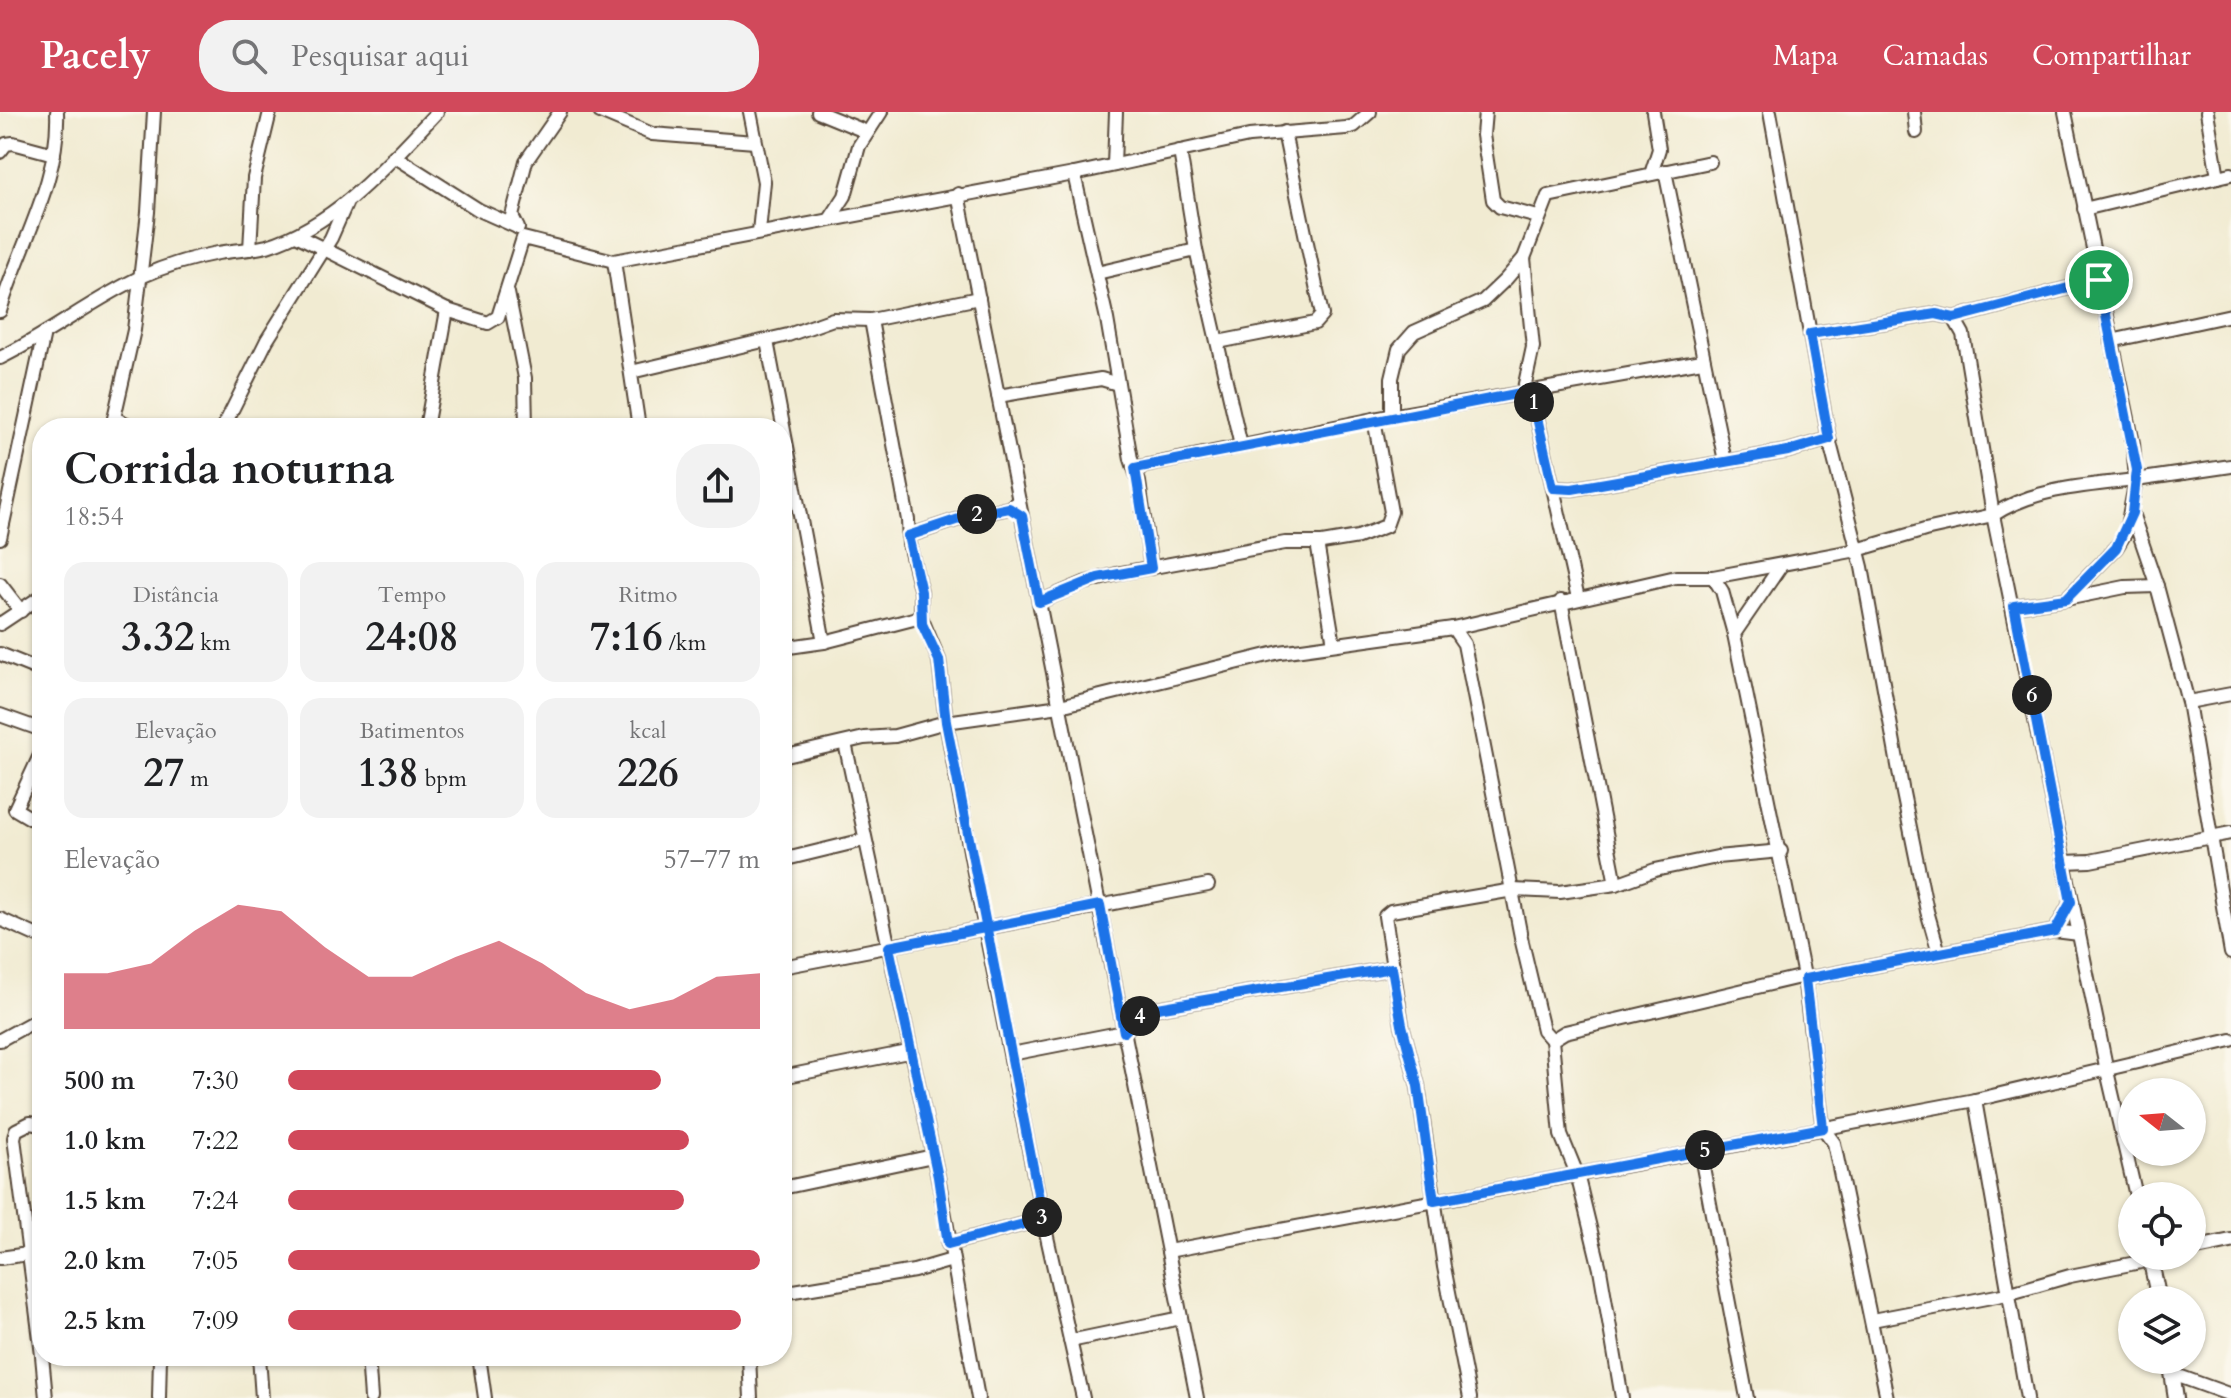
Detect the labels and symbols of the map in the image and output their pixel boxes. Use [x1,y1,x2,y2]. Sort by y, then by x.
pin [2065,246,2133,314]
pin: 1 [1514,382,1554,422]
pin: 2 [957,494,997,534]
pin: 6 [2012,675,2052,715]
pin: 4 [1120,996,1160,1036]
north arrow [2118,1078,2206,1166]
pin: 5 [1685,1130,1725,1170]
pin: 3 [1022,1197,1062,1237]

